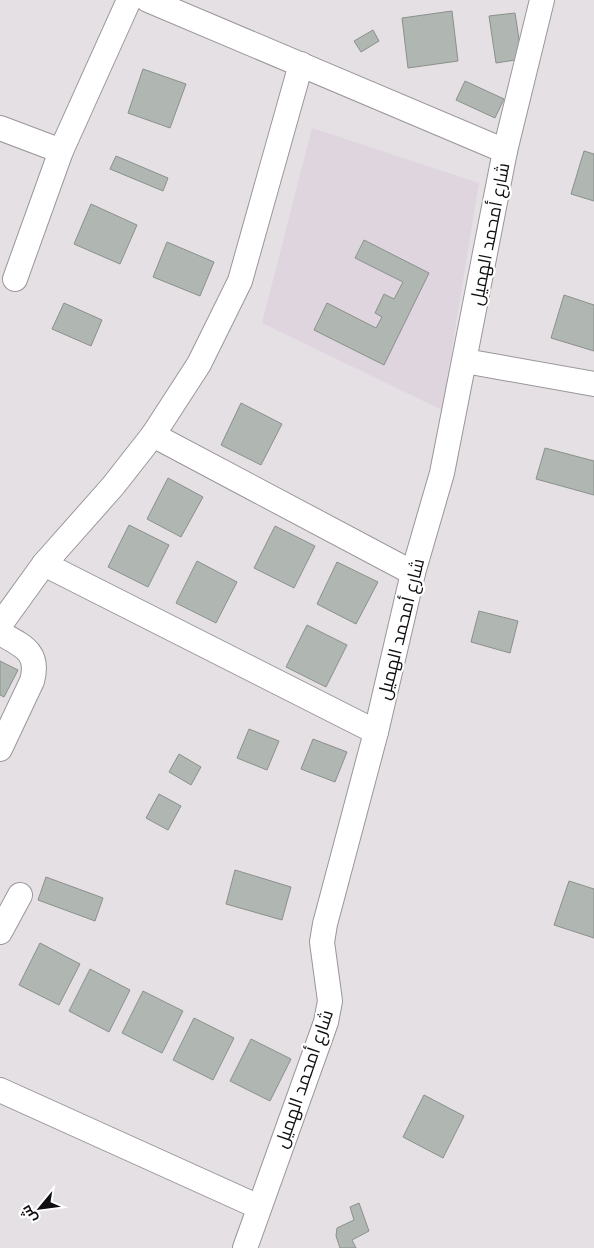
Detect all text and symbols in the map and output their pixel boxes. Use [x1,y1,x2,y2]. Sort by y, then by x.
street label: شارع أمحمد الهميل [465,161,516,307]
street label: شارع أمحمد الهميل [373,556,430,702]
street label: شارع أمحمد الهميل [270,1007,339,1151]
north arrow [15,1183,65,1233]
text: ش [17,1202,41,1226]

